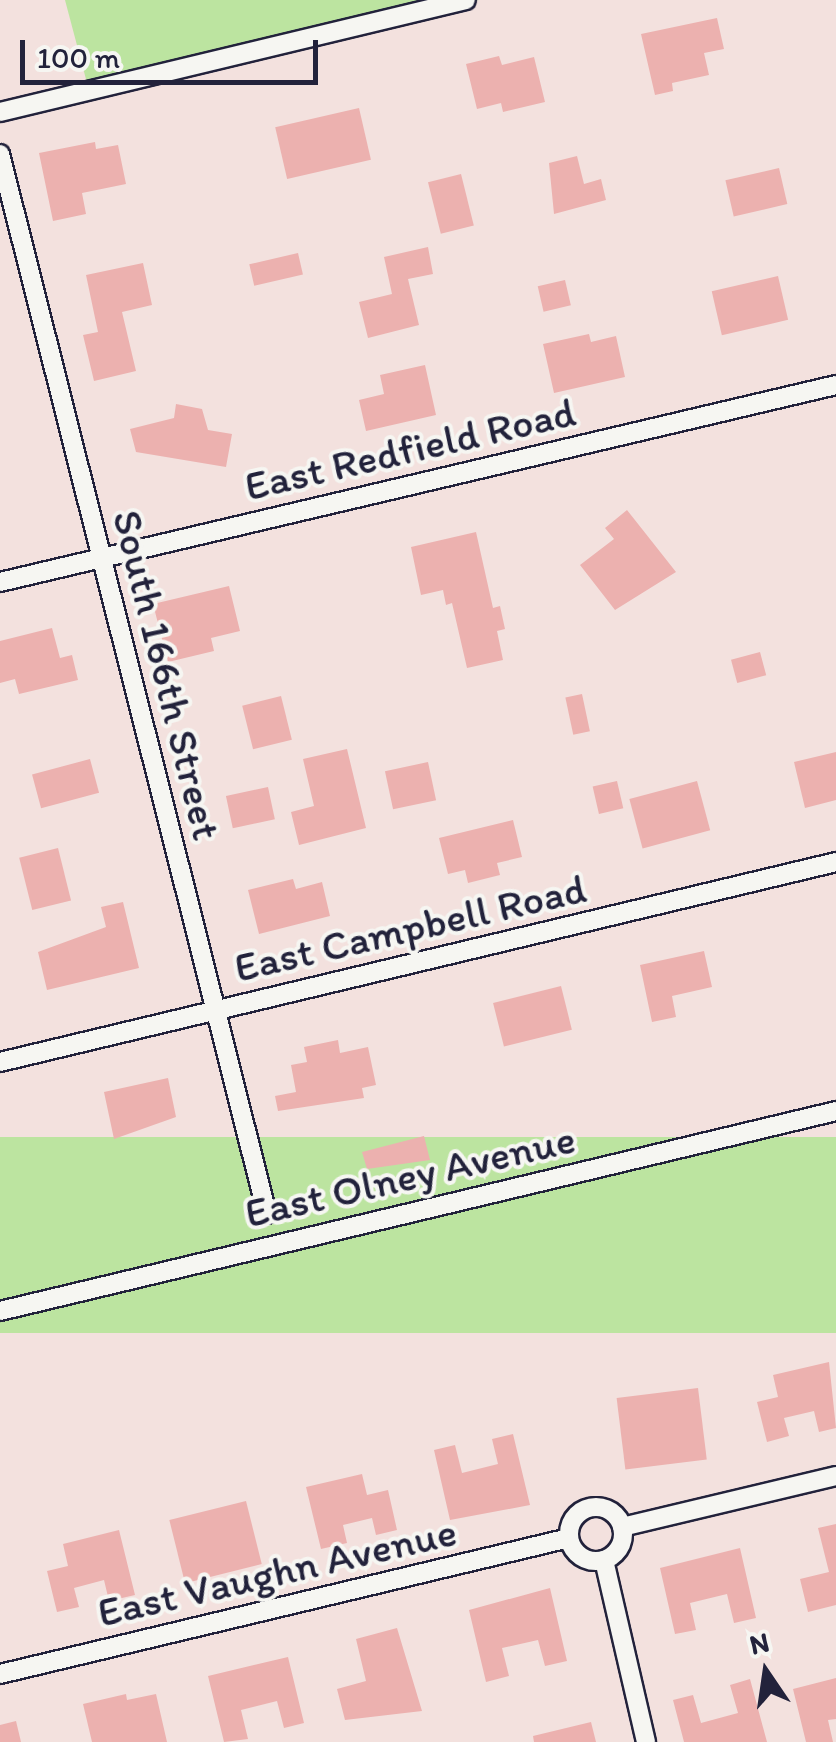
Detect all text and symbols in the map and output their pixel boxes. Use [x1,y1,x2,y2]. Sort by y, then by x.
scale bar [25,20,322,82]
text: 100 m [37,39,120,76]
street label: East Redfield Road [239,386,581,512]
street label: South 166th Street [102,506,232,844]
street label: East Campbell Road [229,863,591,993]
street label: East Olney Avenue [241,1114,579,1238]
street label: East Vaughn Avenue [94,1506,460,1638]
north arrow [716,1622,816,1722]
text: N [746,1624,772,1661]

